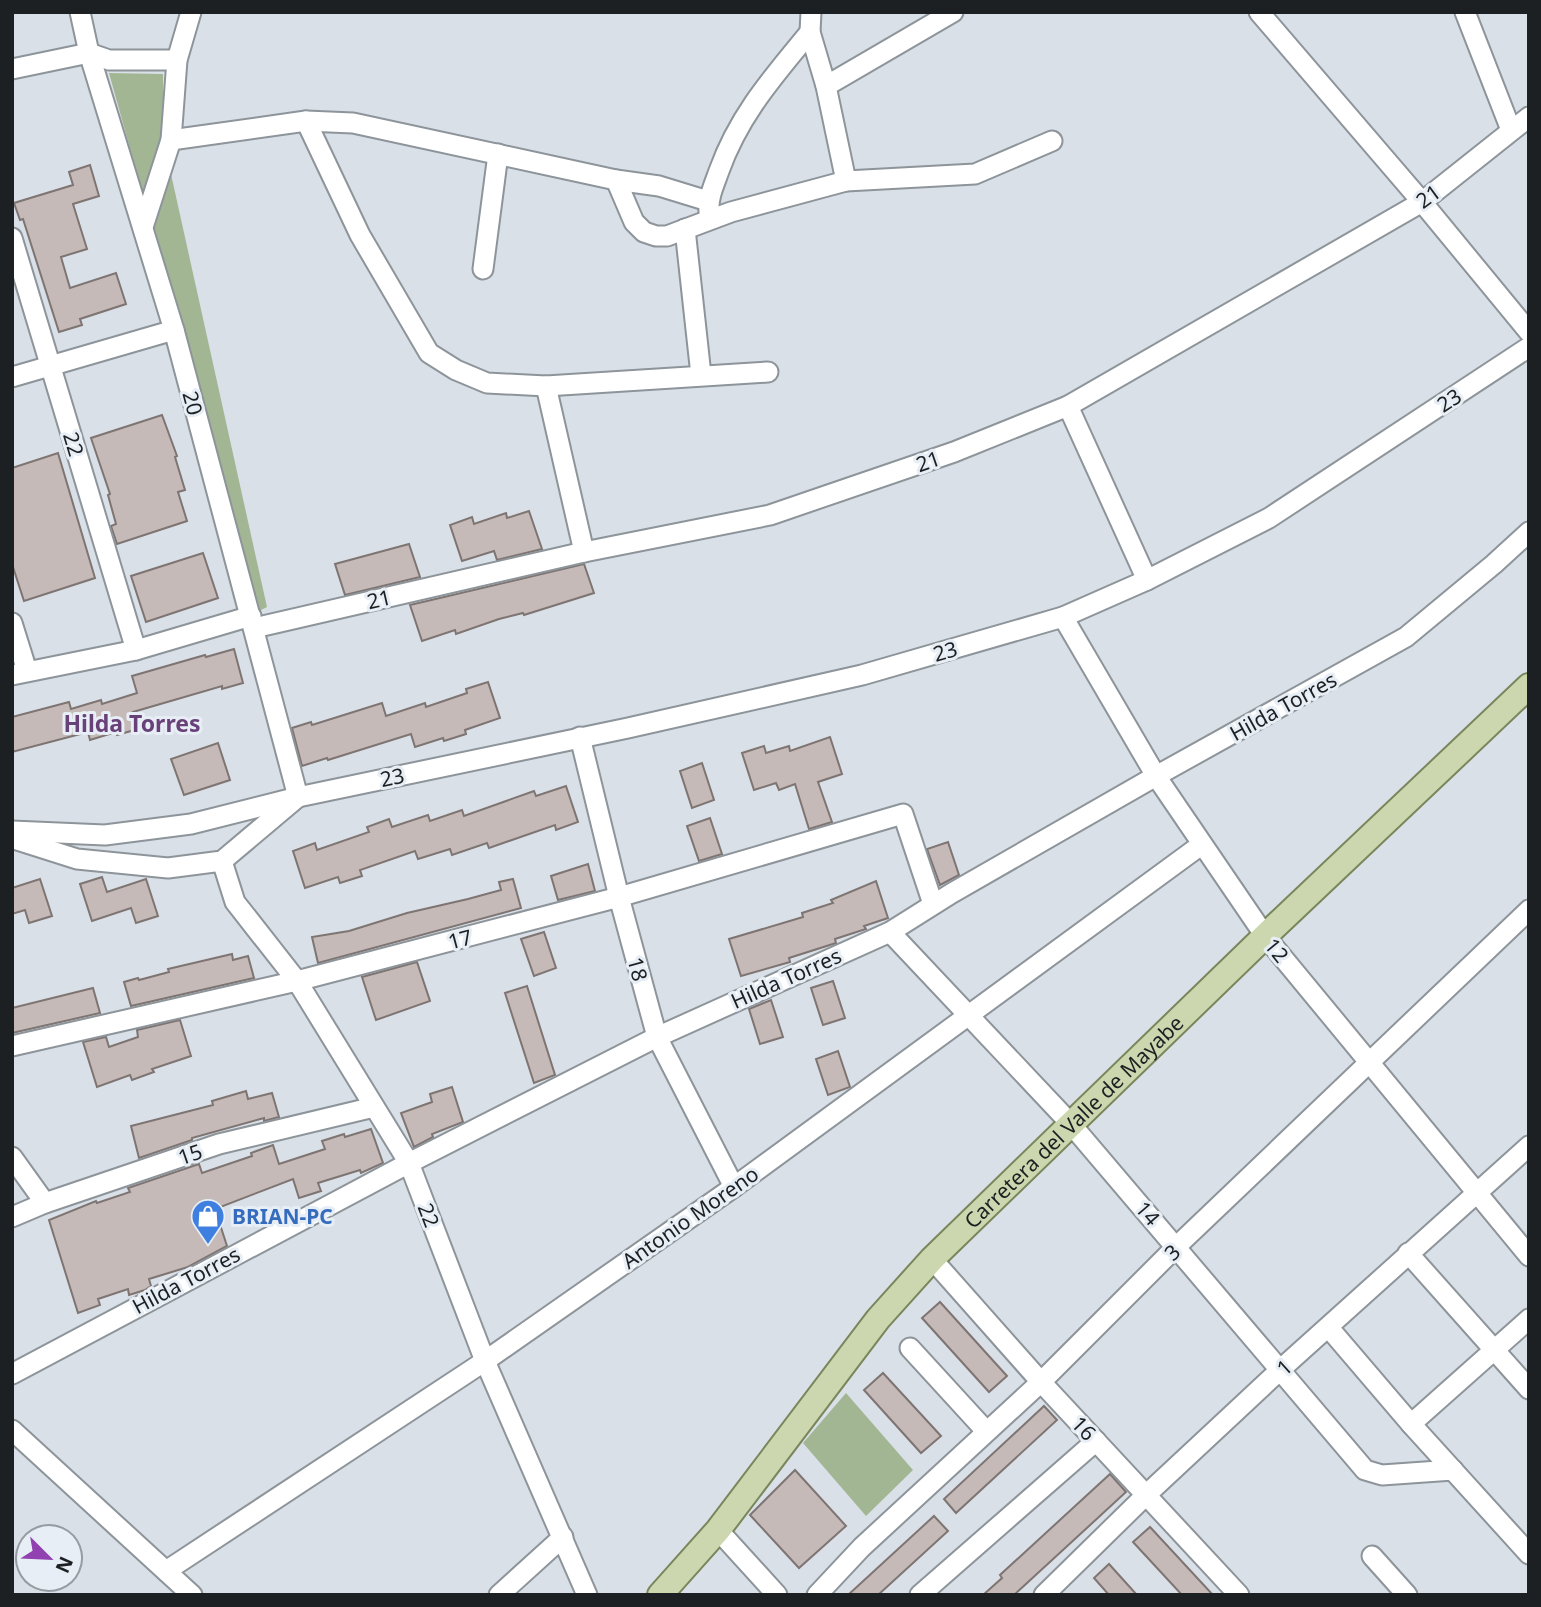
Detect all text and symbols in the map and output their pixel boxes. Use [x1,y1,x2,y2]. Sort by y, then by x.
street label: 21 [1410,178,1446,214]
street label: 23 [1431,382,1467,418]
street label: 20 [176,388,210,418]
street label: 22 [57,428,91,460]
street label: 21 [912,444,944,478]
street label: 21 [364,583,394,615]
street label: 23 [930,634,960,668]
street label: Hilda Torres [1224,665,1342,747]
district label: Hilda Torres [63,707,201,739]
street label: 23 [377,761,407,793]
street label: 17 [445,922,475,956]
street label: 12 [1259,932,1295,968]
street label: Hilda Torres [726,941,846,1015]
street label: 18 [621,954,655,984]
street label: Carretera del Valle de Mayabe [958,1009,1189,1234]
street label: 15 [174,1137,206,1171]
street label: Antonio Moreno [616,1159,764,1275]
street label: 14 [1130,1195,1166,1231]
shop icon: BRIAN-PC [189,1197,227,1246]
street label: 22 [412,1199,446,1231]
place label: BRIAN-PC [232,1202,333,1230]
street label: 3 [1158,1238,1186,1266]
street label: Hilda Torres [127,1240,245,1320]
street label: 1 [1270,1353,1298,1381]
street label: 16 [1066,1410,1102,1446]
north arrow [14,1523,84,1593]
text: N [50,1553,80,1577]

